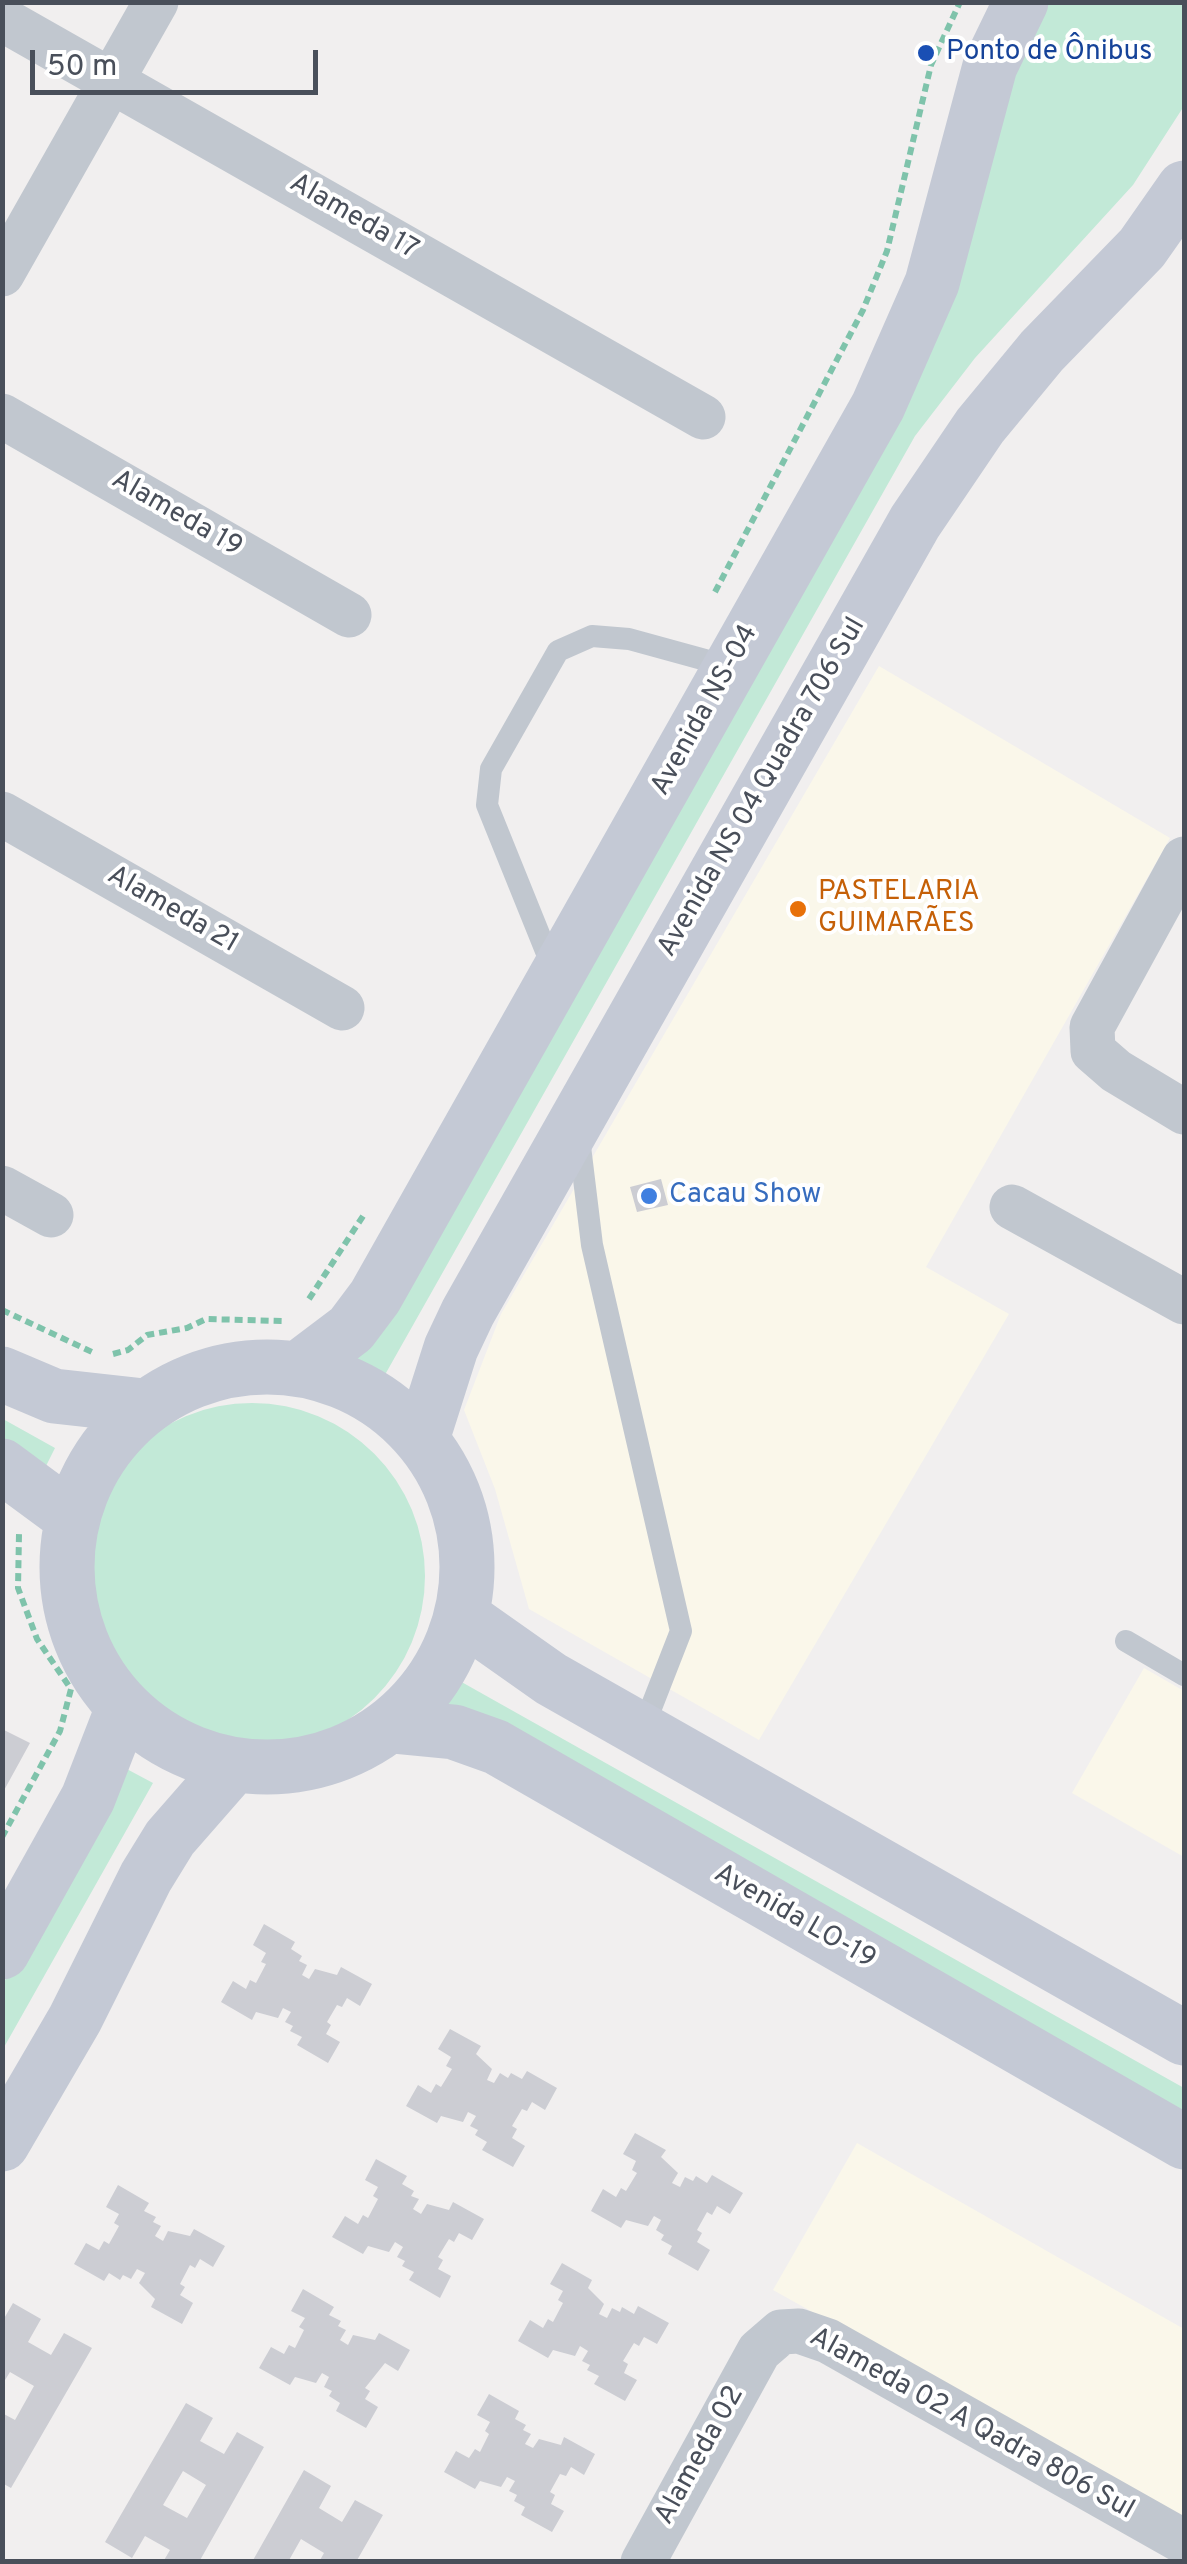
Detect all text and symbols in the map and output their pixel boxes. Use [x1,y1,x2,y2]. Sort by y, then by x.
scale bar [35,30,322,92]
place label: Ponto de Ônibus [946,36,1152,70]
marker: Ponto de Ônibus [915,42,937,64]
text: 50 m [47,49,117,86]
street label: Alameda 17 [283,168,423,268]
street label: Alameda 19 [105,464,247,566]
street label: Avenida NS 04 Quadra 706 Sul [652,612,874,964]
street label: Avenida NS-04 [645,620,767,802]
street label: Alameda 21 [100,860,244,962]
place label: PASTELARIA GUIMARÃES [818,876,980,942]
marker: PASTELARIA GUIMARÃES [787,898,809,920]
place label: Cacau Show [669,1179,821,1213]
marker: Cacau Show [638,1185,660,1207]
street label: Avenida LO-19 [707,1858,881,1978]
street label: Alameda 02 A Qadra 806 Sul [803,2322,1139,2528]
street label: Alameda 02 [649,2381,753,2531]

